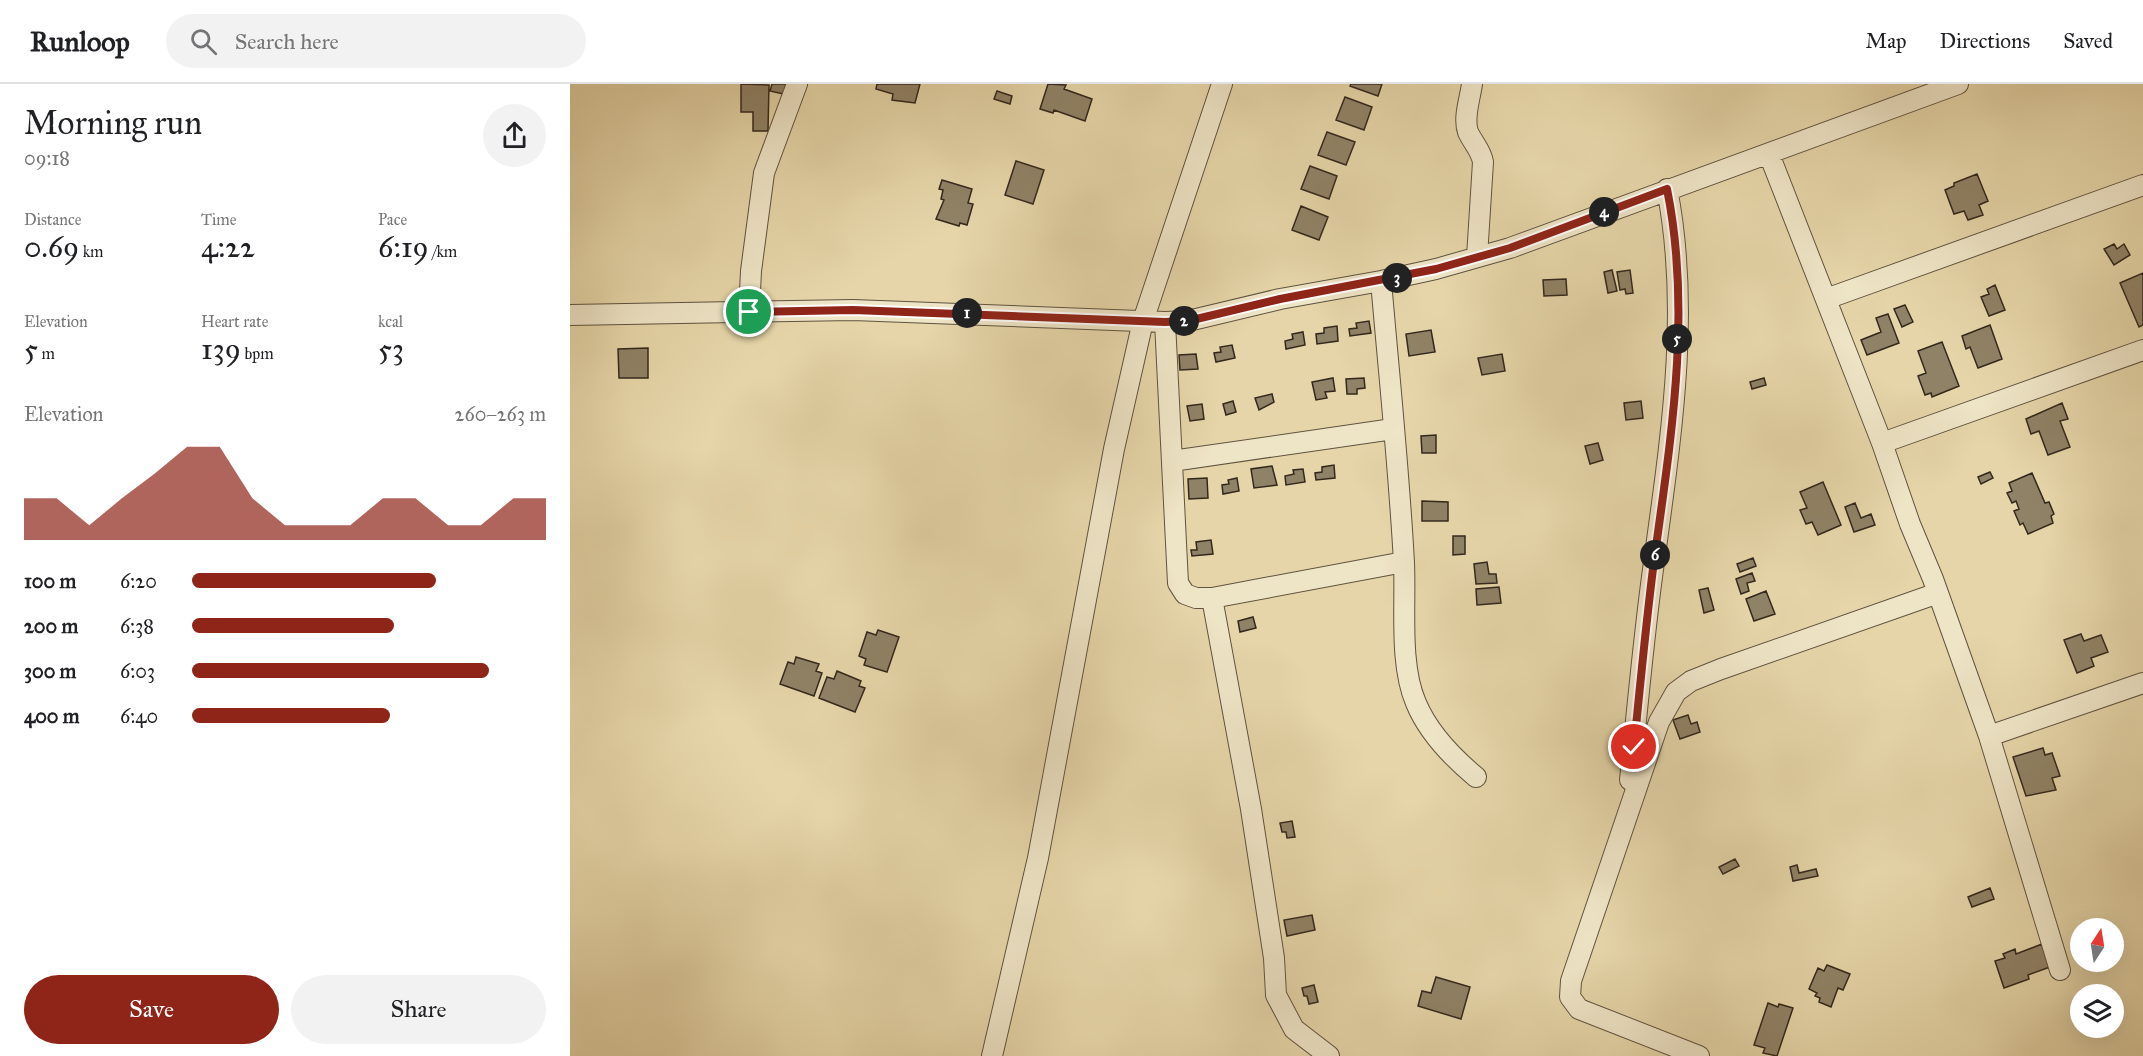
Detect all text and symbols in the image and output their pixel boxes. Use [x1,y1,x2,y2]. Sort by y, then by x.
search box [166,14,586,68]
text: Runloop [30,24,130,59]
icon: search [187,25,220,58]
text: Search here [235,28,339,55]
text: Map [1866,28,1907,54]
text: Directions [1940,28,2030,54]
text: Saved [2063,28,2113,54]
text: Morning run [24,103,202,143]
button: share [483,104,546,167]
text: 09:18 [24,146,70,170]
pin: 4 [1589,197,1619,227]
text: 4 [1600,202,1608,221]
text: Distance [24,210,81,229]
text: Time [201,210,236,229]
text: Pace [378,210,407,229]
text: 0.69 [24,229,79,265]
text: 4:22 [201,229,255,265]
text: 6:19 [378,229,429,265]
text: km [79,242,104,261]
text: /km [429,242,457,261]
pin: 3 [1382,263,1412,293]
text: 3 [1394,268,1400,287]
pin [723,286,774,337]
icon: arrive [732,295,765,328]
pin: 1 [952,298,982,328]
text: 1 [964,303,970,322]
pin: 2 [1169,306,1199,336]
text: 2 [1180,311,1188,330]
text: Elevation [24,312,88,331]
text: Heart rate [201,312,268,331]
text: kcal [378,312,403,331]
pin: 5 [1662,324,1692,354]
text: 5 [1673,329,1681,348]
text: 5 [24,331,38,367]
text: 139 [201,331,241,367]
text: 53 [378,331,404,367]
text: m [38,344,55,363]
text: bpm [241,344,274,363]
text: Elevation [24,402,103,426]
text: 260–263 m [455,402,546,426]
pin: 6 [1640,540,1670,570]
text: 6 [1651,545,1659,564]
text: 100 m [24,569,76,593]
text: 6:20 [120,569,157,593]
text: 200 m [24,614,78,638]
text: 6:38 [120,614,154,638]
text: 300 m [24,659,76,683]
text: 6:03 [120,659,155,683]
text: 400 m [24,704,80,728]
text: 6:40 [120,704,158,728]
pin [1608,721,1659,772]
icon: check [1617,730,1650,763]
north arrow [2070,918,2124,972]
map controls [2070,918,2124,1038]
button: Save [24,975,279,1044]
button: Share [291,975,546,1044]
button: layers [2070,984,2124,1038]

